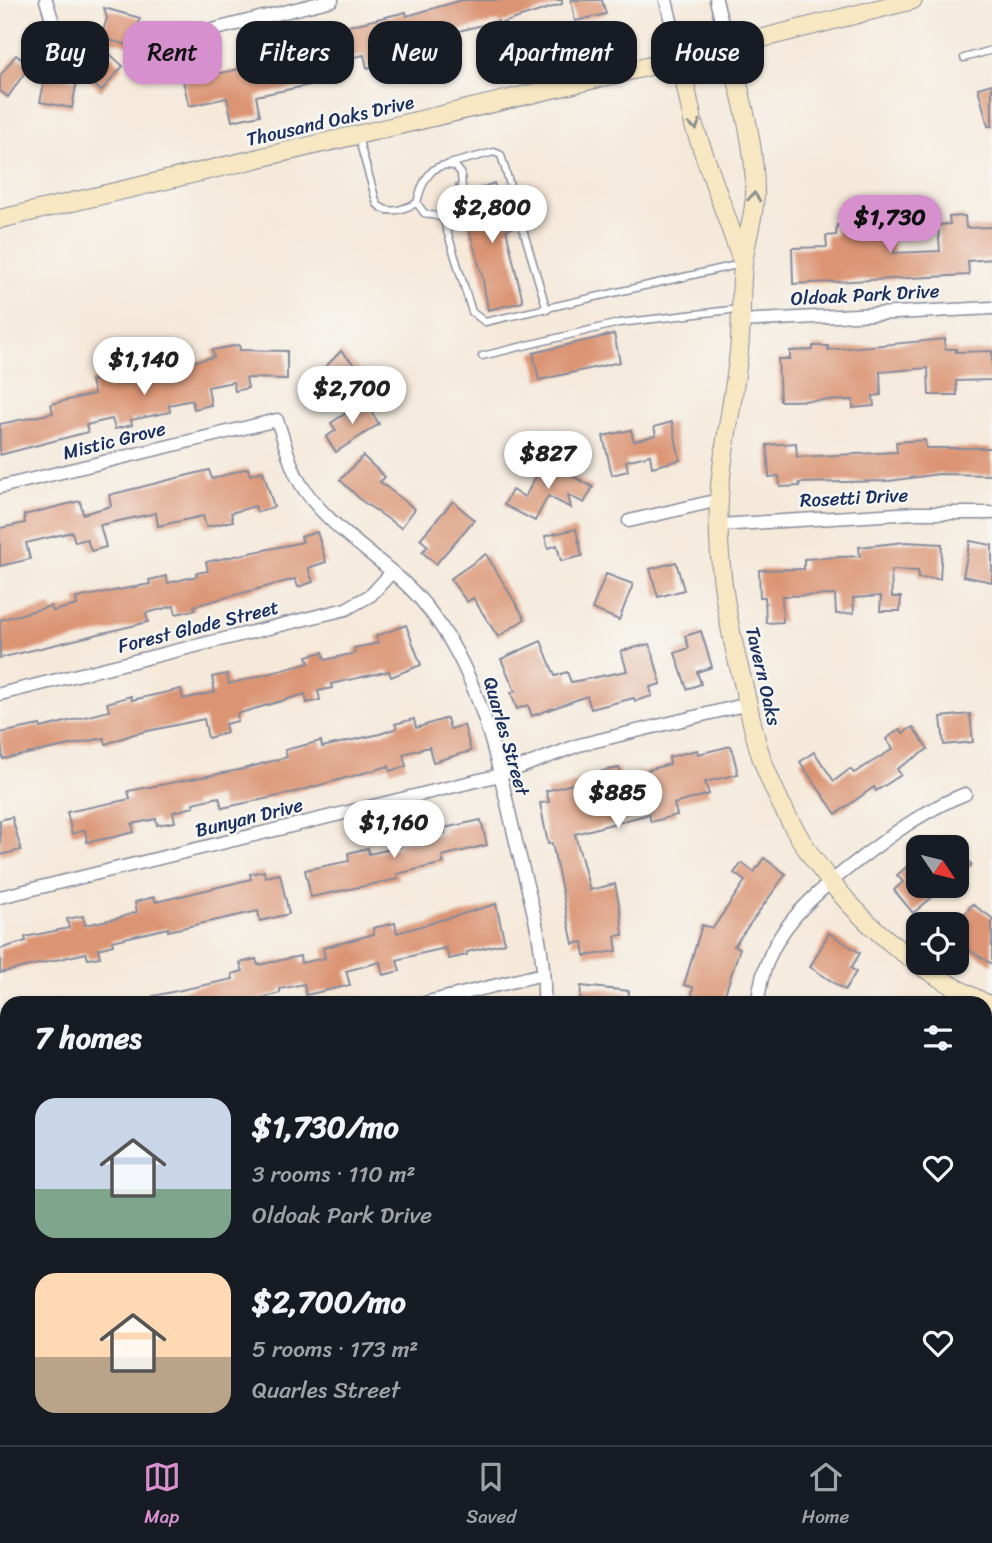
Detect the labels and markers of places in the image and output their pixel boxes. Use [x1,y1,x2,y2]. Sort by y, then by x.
pin: $2,800 [435,186,549,245]
pin: $1,730 [833,196,947,255]
pin: $1,140 [87,338,201,397]
pin: $2,700 [295,366,409,426]
pin: $827 [507,432,589,491]
pin: $885 [577,770,659,830]
pin: $1,160 [337,800,451,860]

